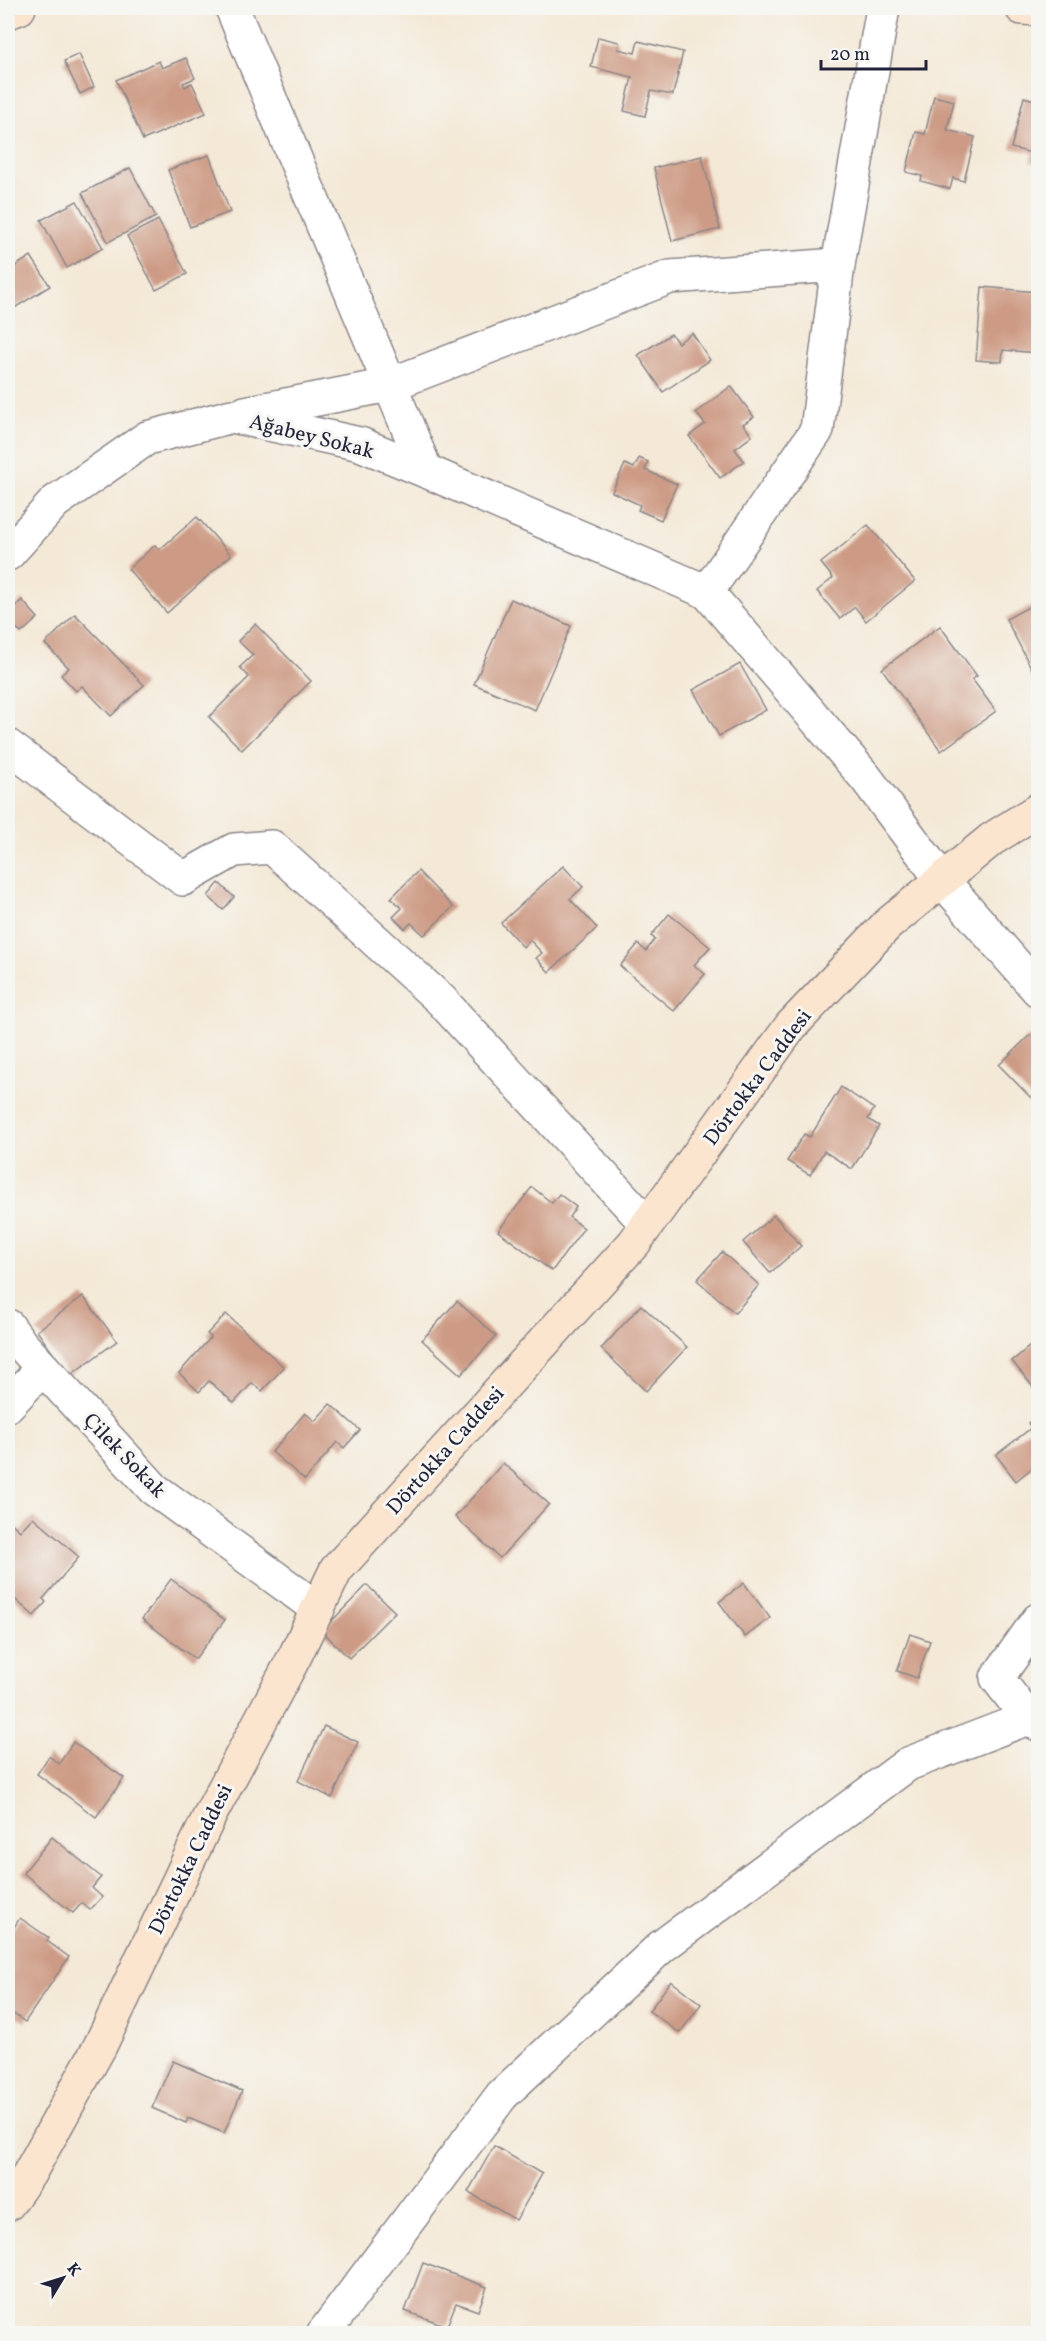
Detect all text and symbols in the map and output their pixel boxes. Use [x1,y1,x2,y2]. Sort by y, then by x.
scale bar [821,33,926,71]
text: 20 m [830,43,870,68]
street label: Ağabey Sokak [246,408,378,467]
street label: Dörtokka Caddesi [697,1004,819,1152]
street label: Dörtokka Caddesi [380,1380,512,1522]
street label: Çilek Sokak [76,1407,172,1505]
street label: Dörtokka Caddesi [142,1780,240,1940]
north arrow [33,2248,93,2308]
text: K [61,2259,86,2282]

